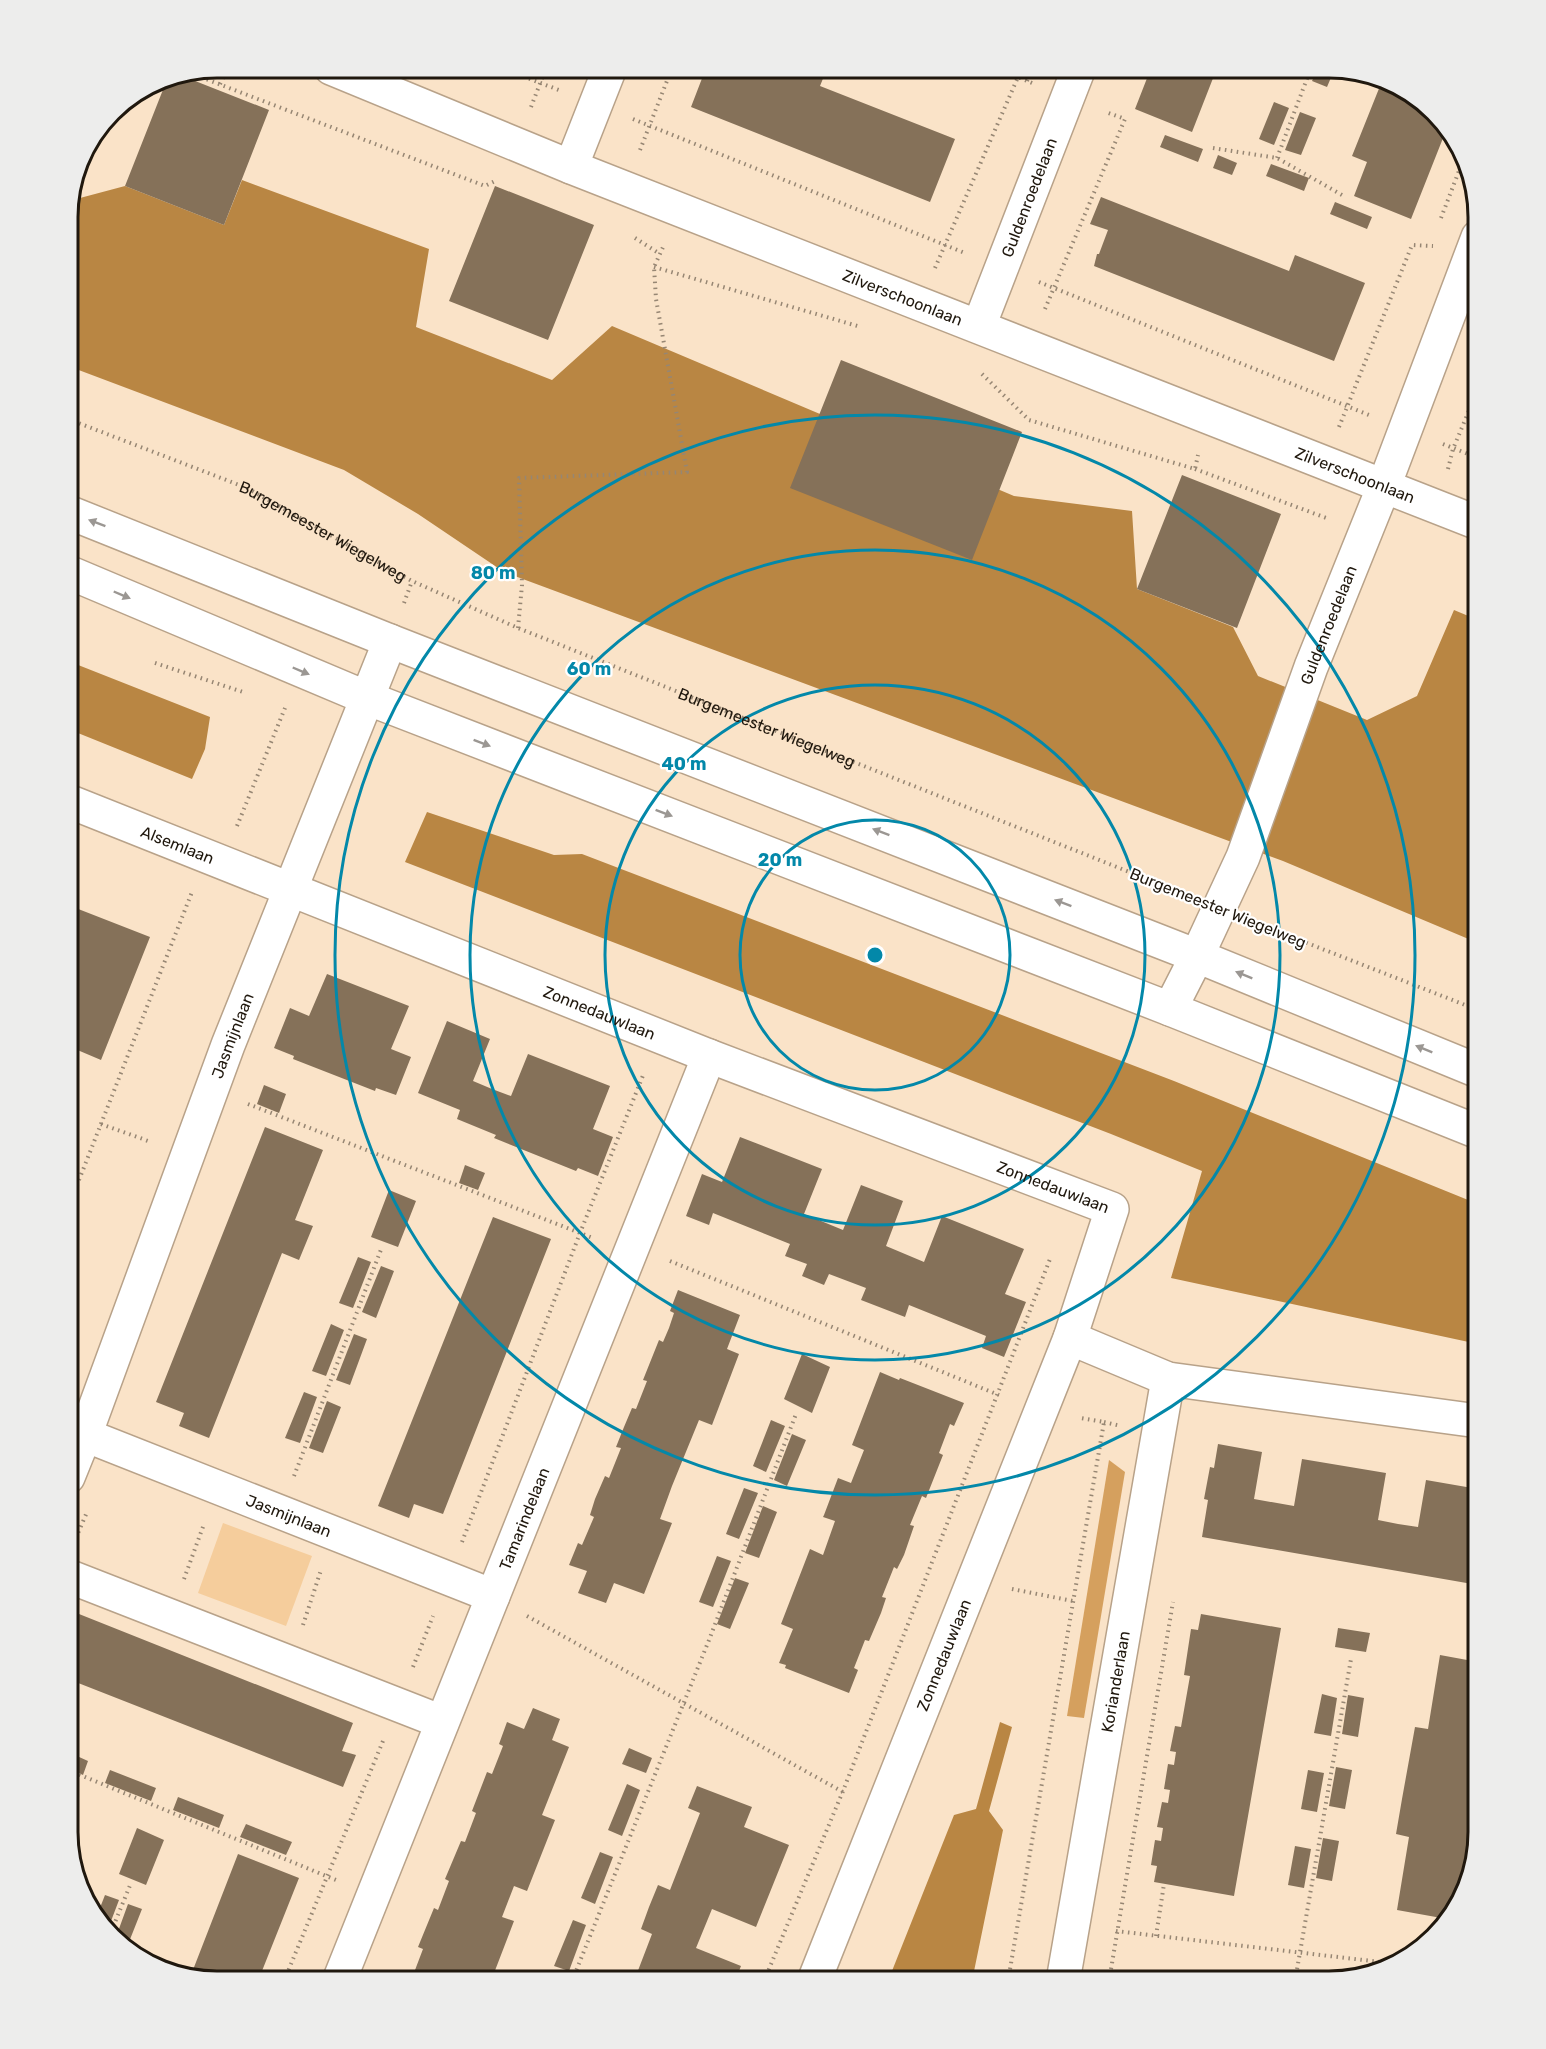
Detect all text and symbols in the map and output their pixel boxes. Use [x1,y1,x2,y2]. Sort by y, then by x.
street label: Guldenroedelaan [997,135,1061,260]
street label: Zilverschoonlaan [840,265,965,329]
street label: Zilverschoonlaan [1292,443,1418,507]
street label: Burgemeester Wiegelweg [237,476,410,585]
one-way arrow [88,518,106,527]
text: 80 m [471,562,515,584]
street label: Guldenroedelaan [1296,563,1361,687]
one-way arrow [113,590,131,600]
text: 60 m [567,658,611,680]
one-way arrow [293,666,311,676]
street label: Burgemeester Wiegelweg [675,683,858,771]
one-way arrow [474,738,492,748]
text: 40 m [662,753,706,775]
one-way arrow [656,808,674,818]
street label: Alsemlaan [138,822,217,868]
one-way arrow [872,827,890,836]
text: 20 m [758,849,802,871]
street label: Burgemeester Wiegelweg [1127,864,1309,952]
one-way arrow [1053,898,1071,908]
centre of rings [865,945,885,965]
one-way arrow [1235,970,1253,979]
street label: Zonnedauwlaan [541,982,658,1043]
street label: Jasmijnlaan [207,990,257,1081]
one-way arrow [1415,1044,1433,1054]
street label: Zonnedauwlaan [994,1157,1112,1217]
street label: Tamarindelaan [495,1464,553,1573]
street label: Jasmijnlaan [243,1490,334,1541]
street label: Zonnedauwlaan [913,1596,975,1714]
street label: Korianderlaan [1097,1629,1133,1734]

